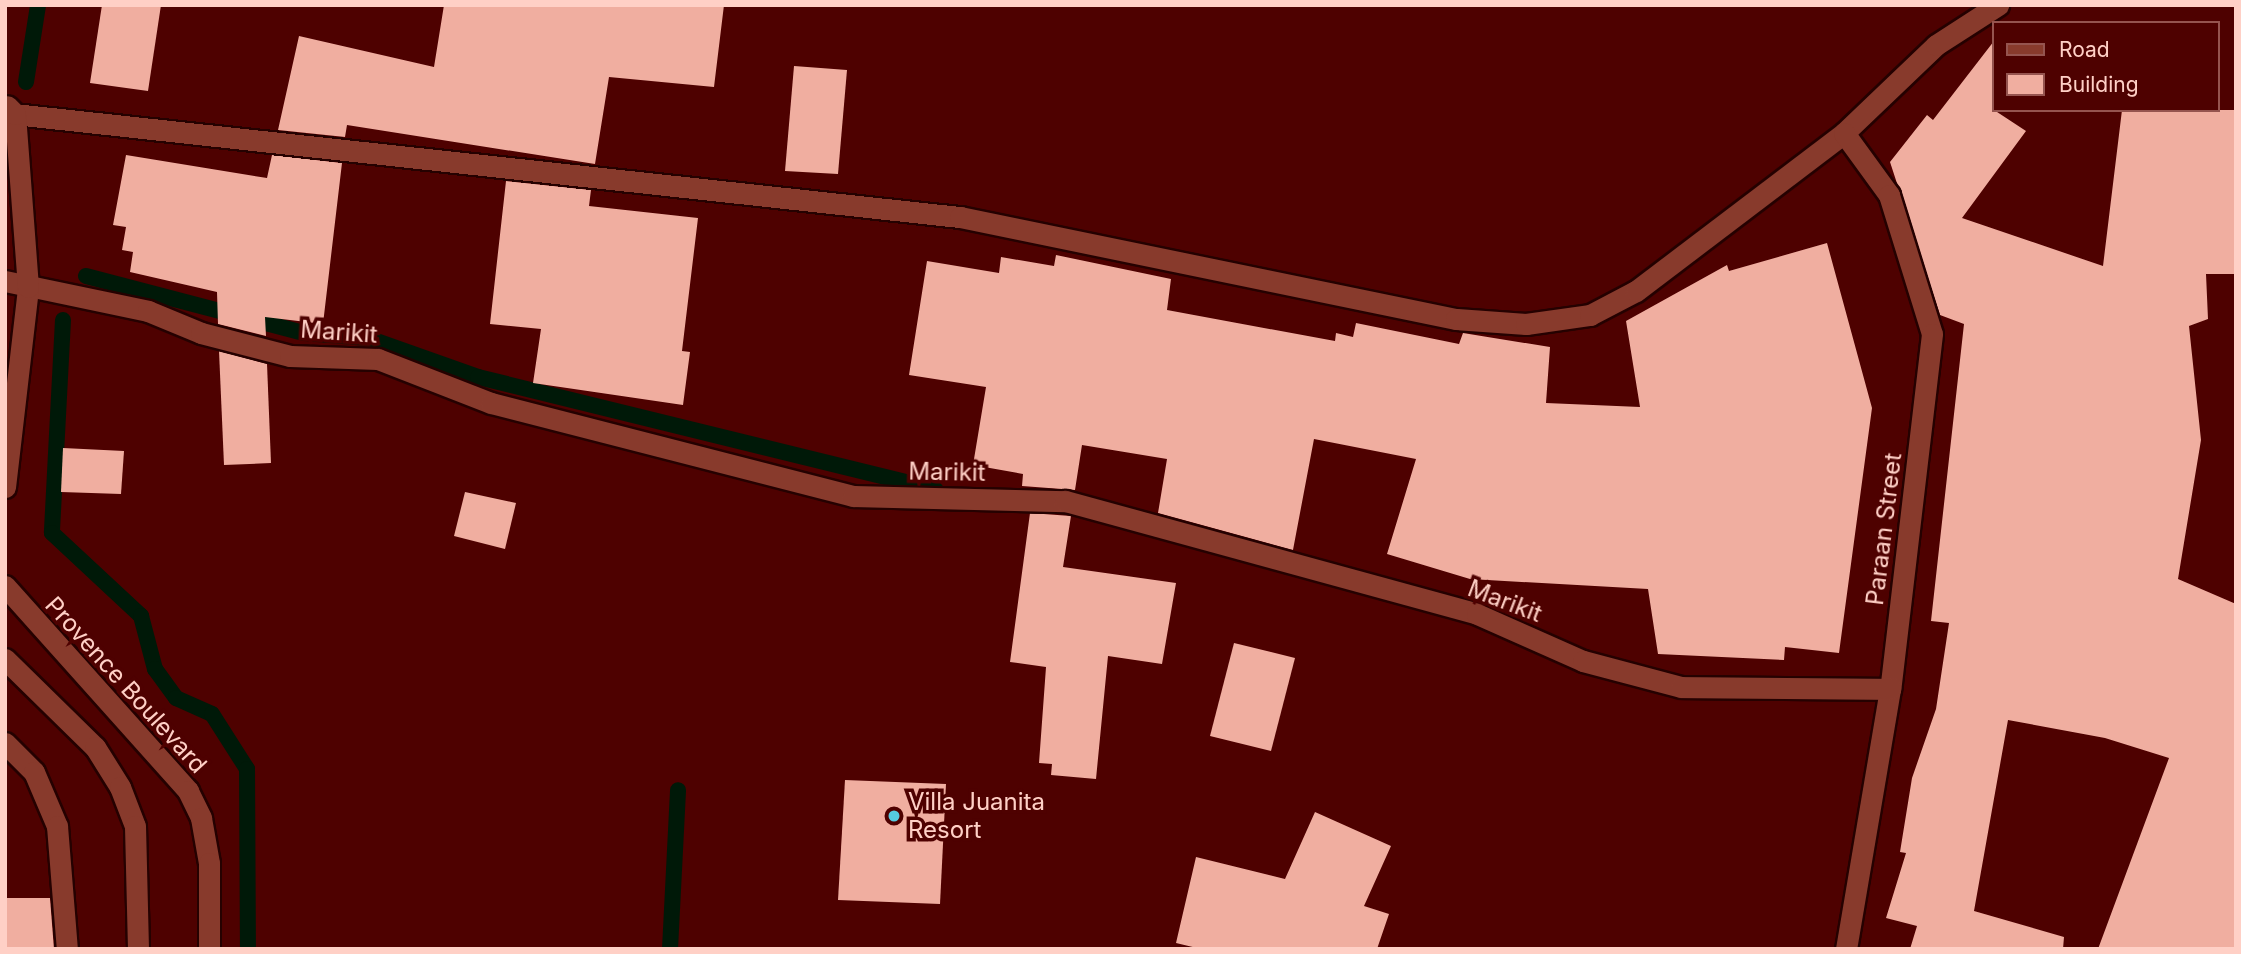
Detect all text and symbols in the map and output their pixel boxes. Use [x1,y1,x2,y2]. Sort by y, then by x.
legend [1993,21,2220,112]
text: Road [2059,37,2110,62]
text: Building [2059,72,2139,97]
street label: Marikit [299,315,379,349]
street label: Paraan Street [1860,451,1908,607]
street label: Marikit [908,457,986,487]
street label: Marikit [1464,574,1546,628]
street label: Provence Boulevard [39,591,213,779]
place label: Villa Juanita Resort [908,788,1045,844]
marker: Villa Juanita Resort [886,808,902,824]

